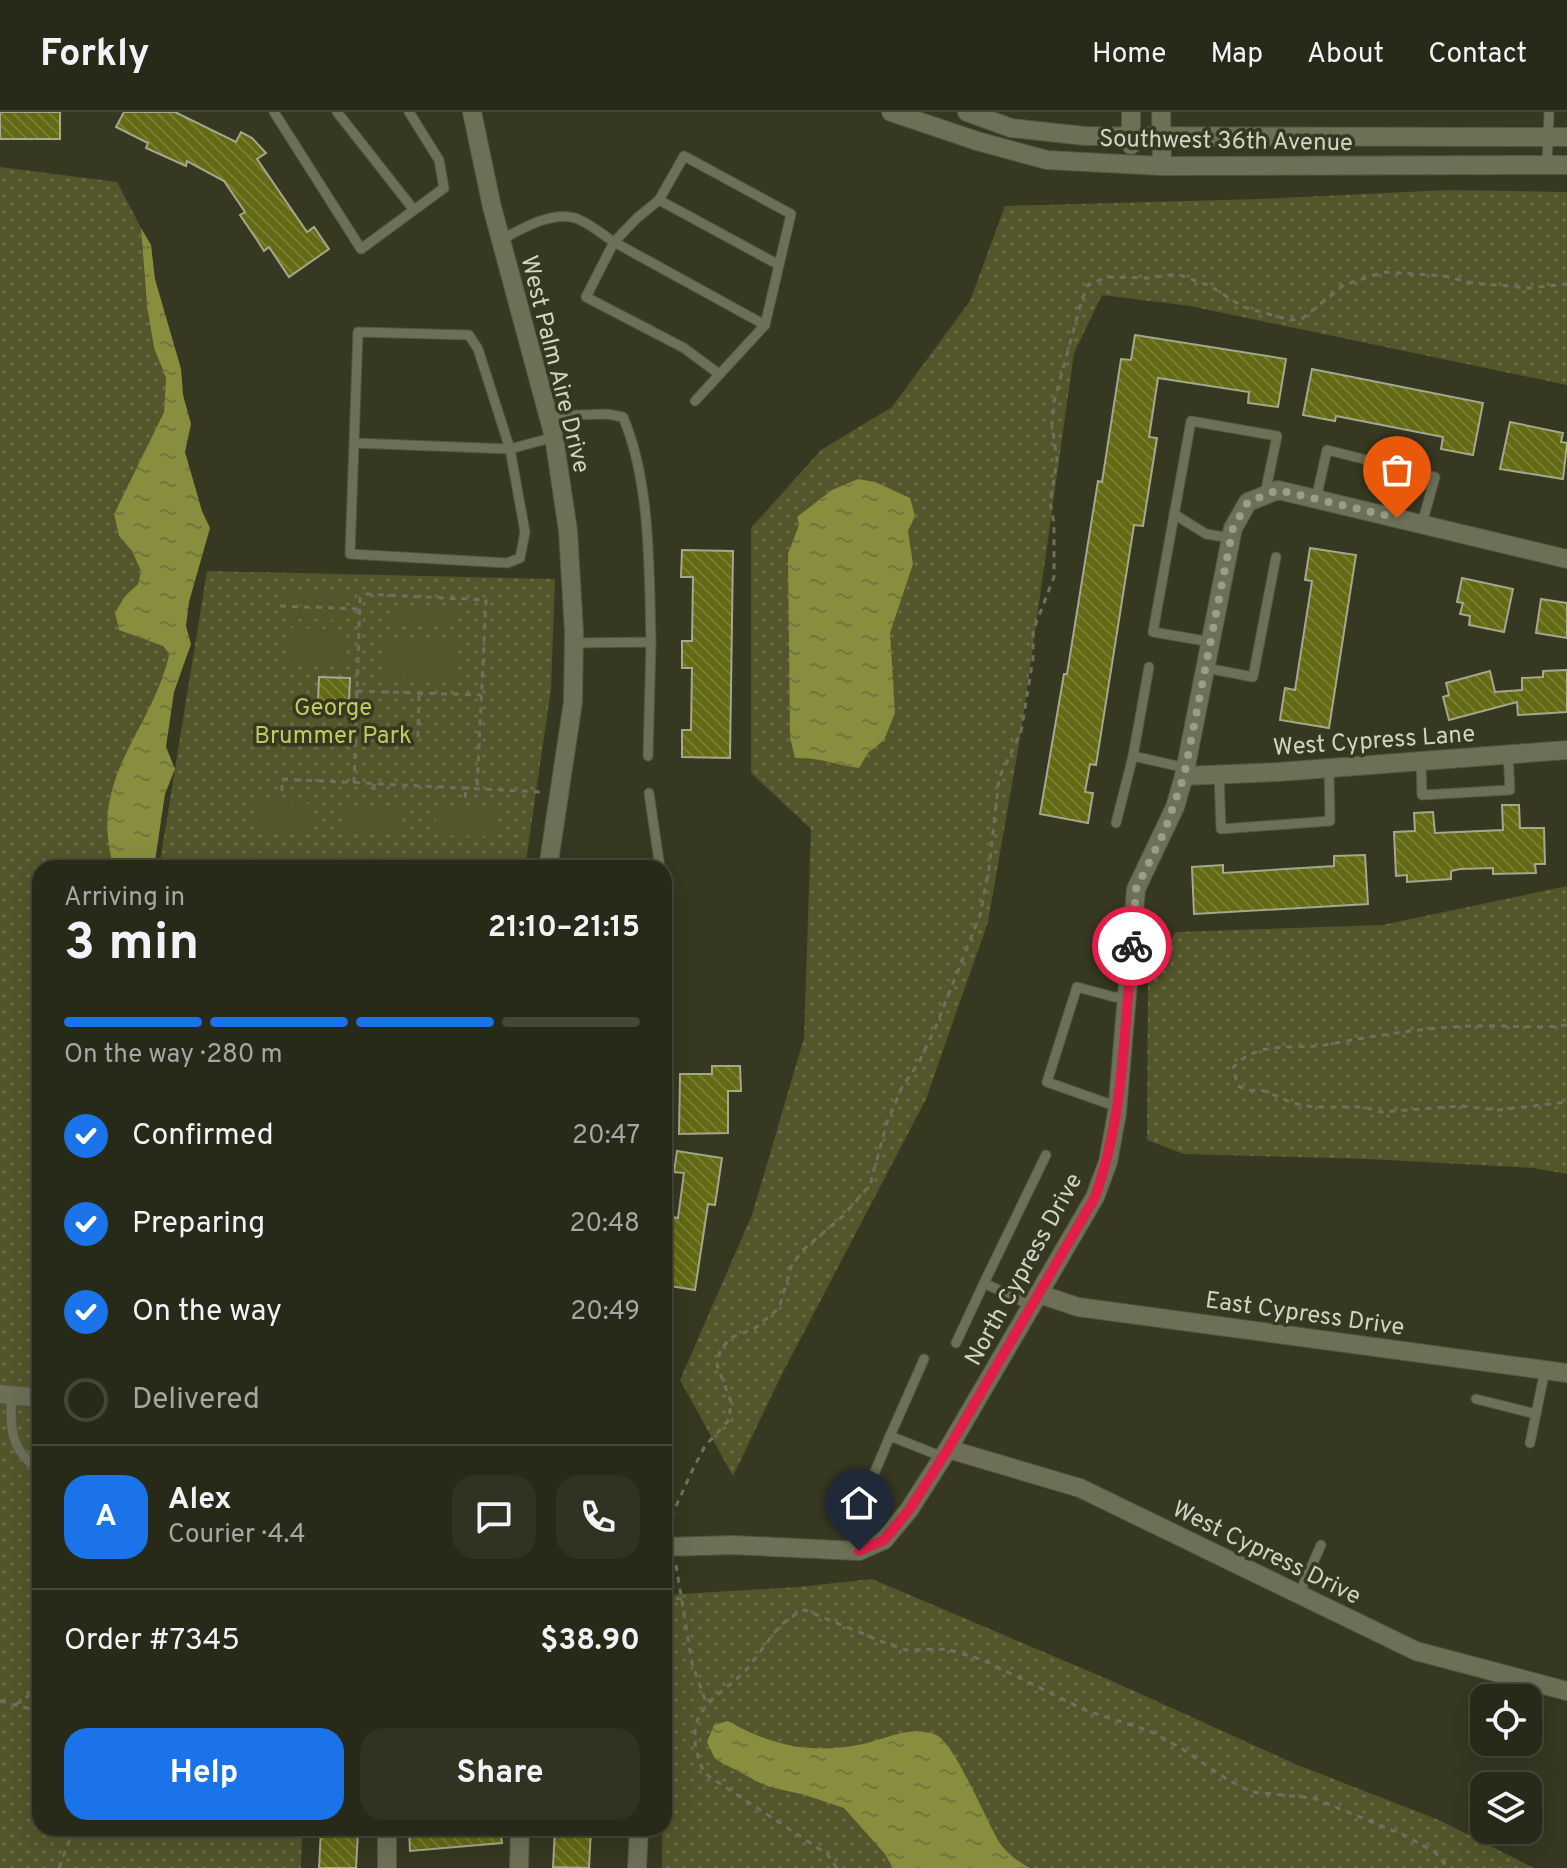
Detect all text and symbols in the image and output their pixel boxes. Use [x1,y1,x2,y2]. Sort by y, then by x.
text: Forkly [40,31,150,80]
text: Home [1092,37,1166,73]
text: Map [1210,37,1263,73]
text: About [1307,37,1384,73]
text: Contact [1428,37,1527,73]
street label: Southwest 36th Avenue [1099,125,1353,159]
street label: West Palm Aire Drive [513,253,596,476]
pin [1363,436,1431,518]
icon: bag [1375,448,1419,492]
park label: George Brummer Park [254,694,412,752]
street label: West Cypress Lane [1272,720,1476,764]
text: Arriving in [64,882,185,915]
courier [1092,906,1172,986]
text: 21:10–21:15 [488,910,640,947]
text: 3 min [64,912,199,978]
icon: bike [1110,924,1154,968]
text: On the way · 280 m [64,1039,283,1072]
icon: check [64,1114,108,1158]
text: Confirmed [132,1118,274,1155]
text: 20:47 [572,1120,640,1153]
street label: North Cypress Drive [959,1168,1090,1372]
icon: check [64,1202,108,1246]
text: Preparing [132,1206,265,1243]
text: 20:48 [570,1208,640,1241]
street label: East Cypress Drive [1203,1286,1406,1344]
icon: check [64,1290,108,1334]
text: On the way [132,1294,282,1331]
text: 20:49 [570,1296,640,1329]
text: Delivered [132,1382,260,1419]
pin [825,1469,893,1551]
button: chat [452,1475,536,1559]
button: phone [556,1475,640,1559]
icon: home [837,1481,881,1525]
text: Alex [168,1482,232,1519]
street label: West Cypress Drive [1167,1495,1365,1612]
text: A [95,1499,117,1536]
text: Courier · 4.4 [168,1519,306,1552]
text: Order #7345 [64,1623,240,1660]
text: $38.90 [540,1623,640,1660]
map controls [1470,1684,1542,1844]
button: locate [1470,1684,1542,1756]
button: Help [64,1728,344,1820]
button: Share [360,1728,640,1820]
button: layers [1470,1772,1542,1844]

